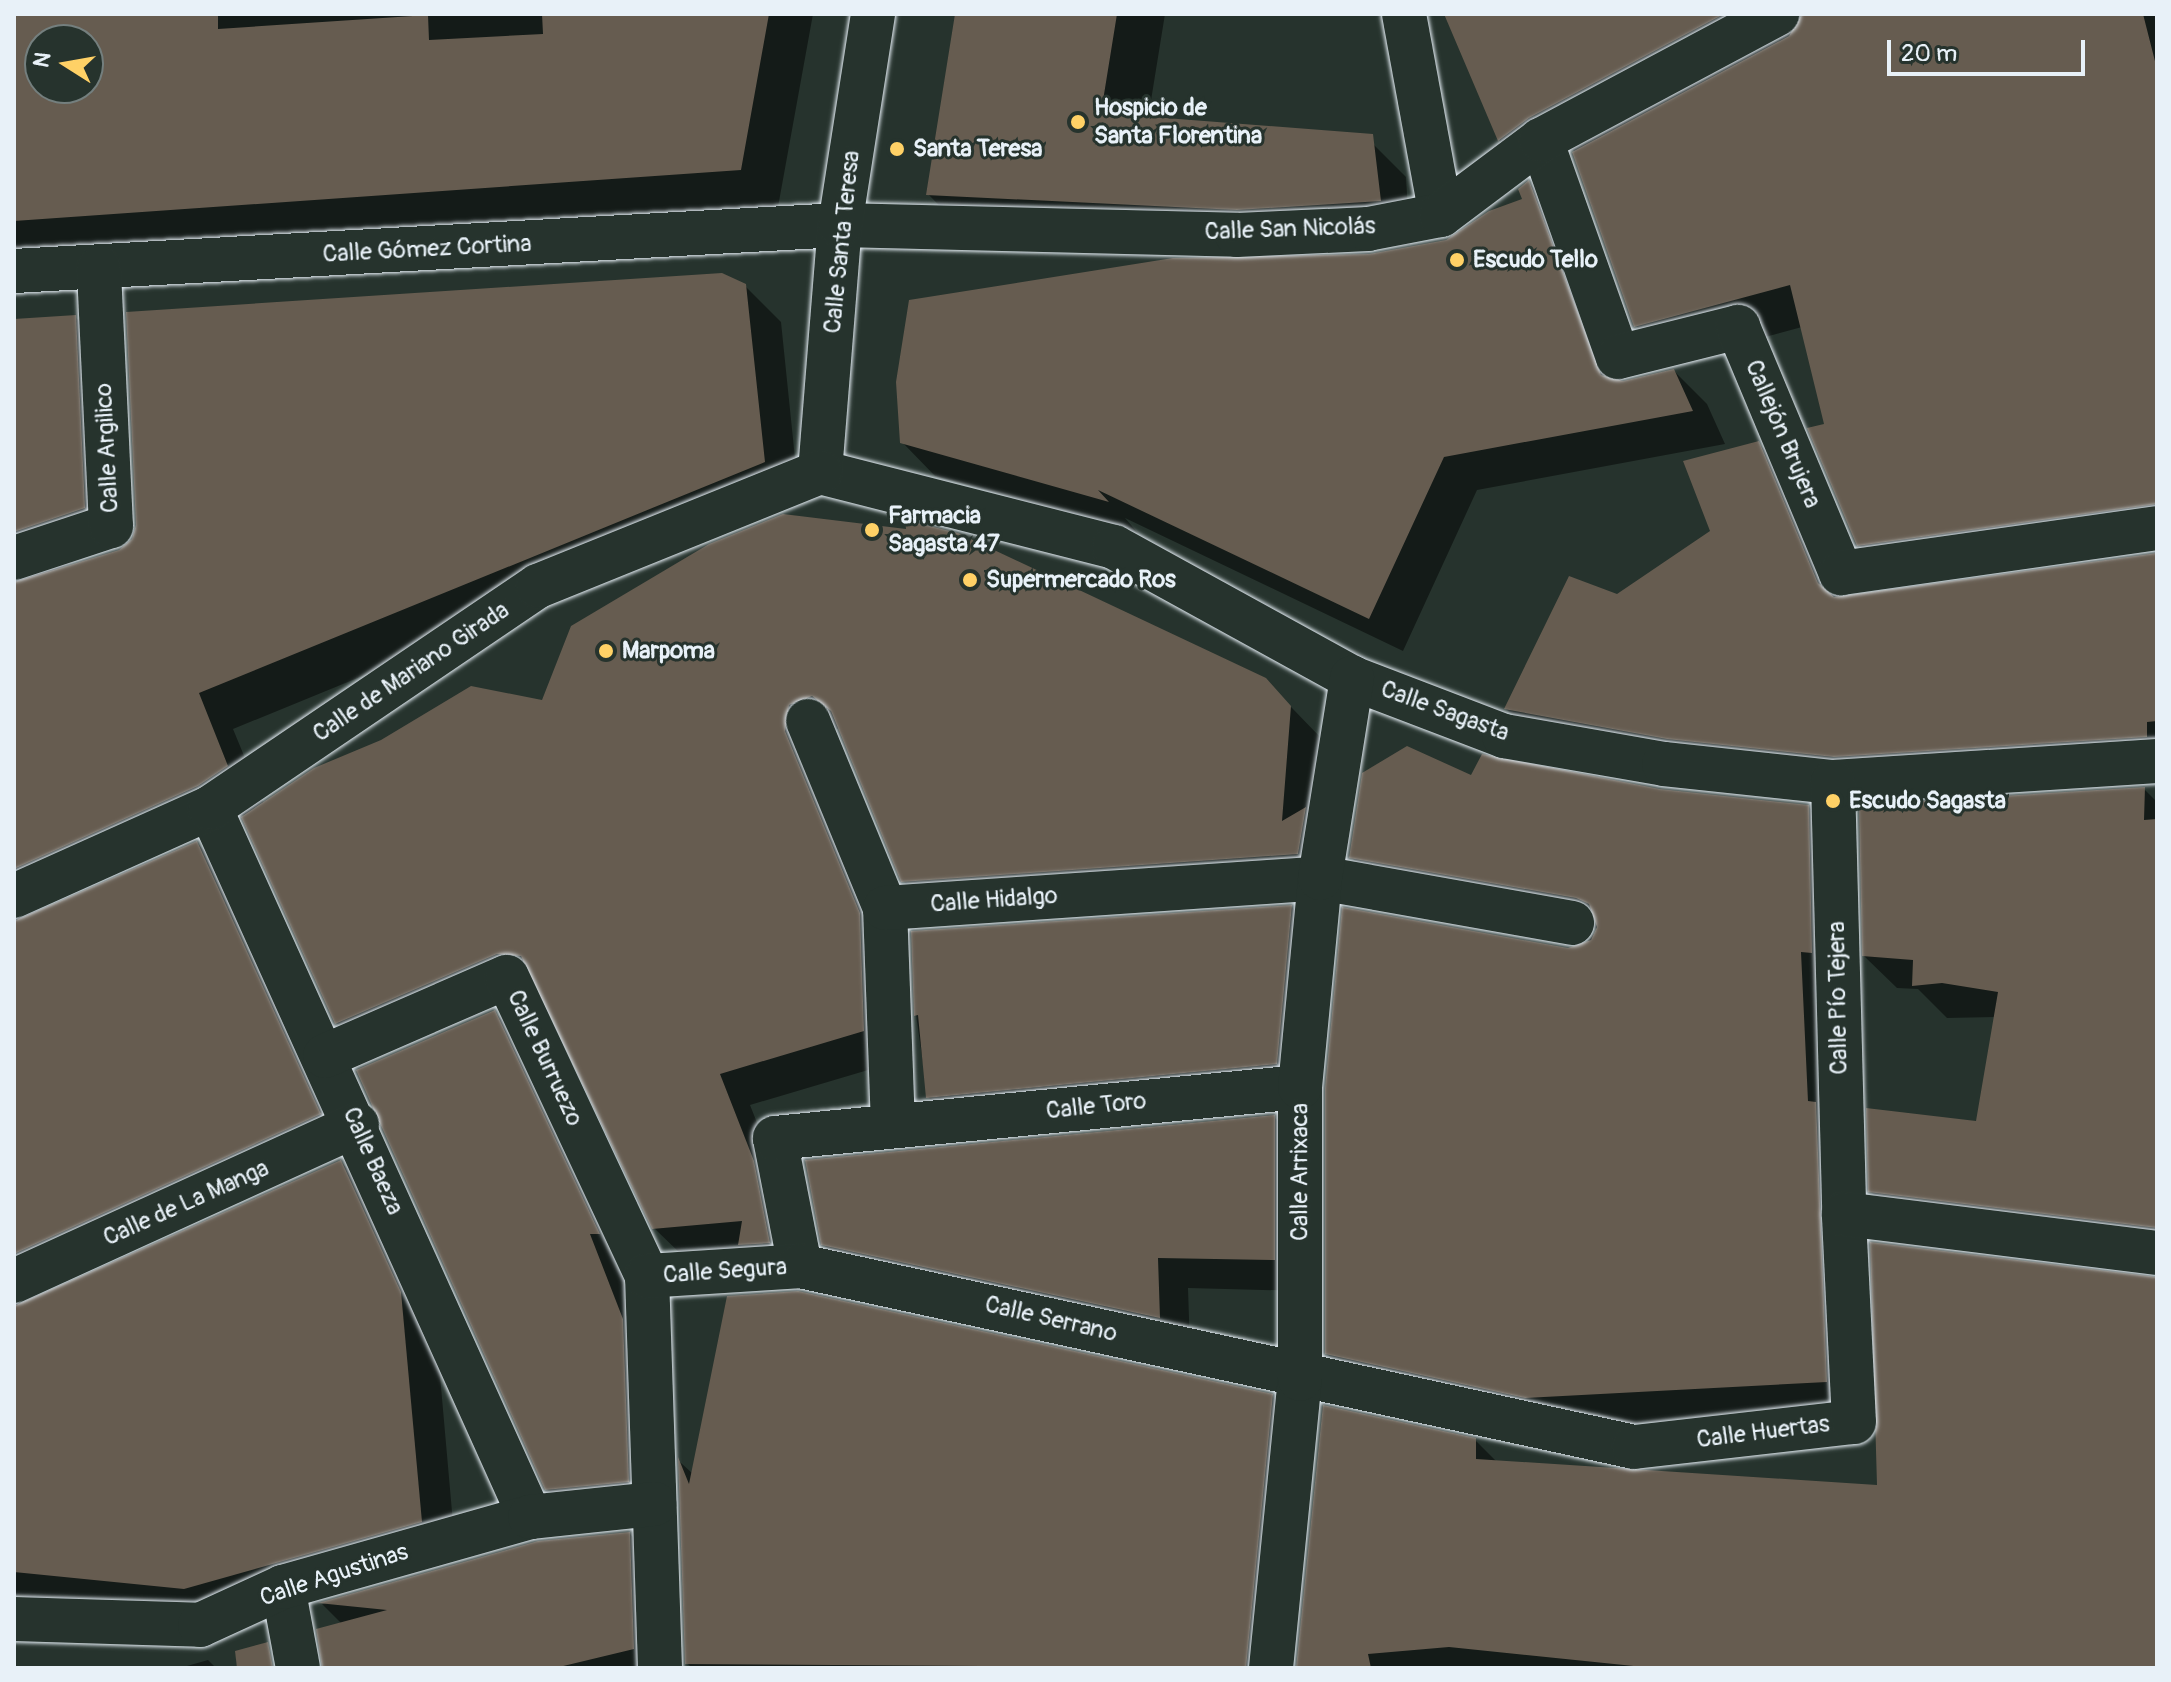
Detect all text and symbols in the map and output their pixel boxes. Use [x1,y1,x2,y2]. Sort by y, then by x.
north arrow [24,24,104,104]
scale bar [1891,24,2089,74]
text: 20 m [1901,39,1957,68]
text: N [27,50,58,70]
place label: Hospicio de Santa Florentina [1094,94,1262,150]
marker: Hospicio de Santa Florentina [1069,113,1087,131]
place label: Santa Teresa [913,135,1042,163]
marker: Santa Teresa [888,140,906,158]
street label: Calle Santa Teresa [818,149,866,335]
street label: Calle San Nicolás [1204,212,1376,246]
street label: Calle Gómez Cortina [322,229,532,269]
place label: Escudo Tello [1473,246,1598,274]
marker: Escudo Tello [1448,251,1466,269]
street label: Callejón Brujera [1739,356,1827,512]
street label: Calle Argilico [89,382,125,514]
place label: Farmacia Sagasta 47 [888,502,1000,558]
marker: Farmacia Sagasta 47 [863,521,881,539]
place label: Supermercado Ros [986,566,1176,594]
marker: Supermercado Ros [961,571,979,589]
street label: Calle de Mariano Girada [308,596,514,748]
place label: Marpoma [622,637,715,665]
marker: Marpoma [597,642,615,660]
street label: Calle Sagasta [1377,674,1513,748]
place label: Escudo Sagasta [1849,787,2006,815]
marker: Escudo Sagasta [1824,792,1842,810]
street label: Calle Hidalgo [929,881,1059,919]
street label: Calle Pío Tejera [1822,921,1854,1075]
street label: Calle Burruezo [501,986,589,1130]
street label: Calle Toro [1045,1086,1147,1126]
street label: Calle Baeza [337,1103,409,1219]
street label: Calle Arrixaca [1286,1103,1314,1241]
street label: Calle de La Manga [99,1154,273,1252]
street label: Calle Segura [662,1252,788,1290]
street label: Calle Serrano [982,1290,1120,1348]
street label: Calle Huertas [1695,1410,1831,1454]
street label: Calle Agustinas [256,1538,412,1612]

